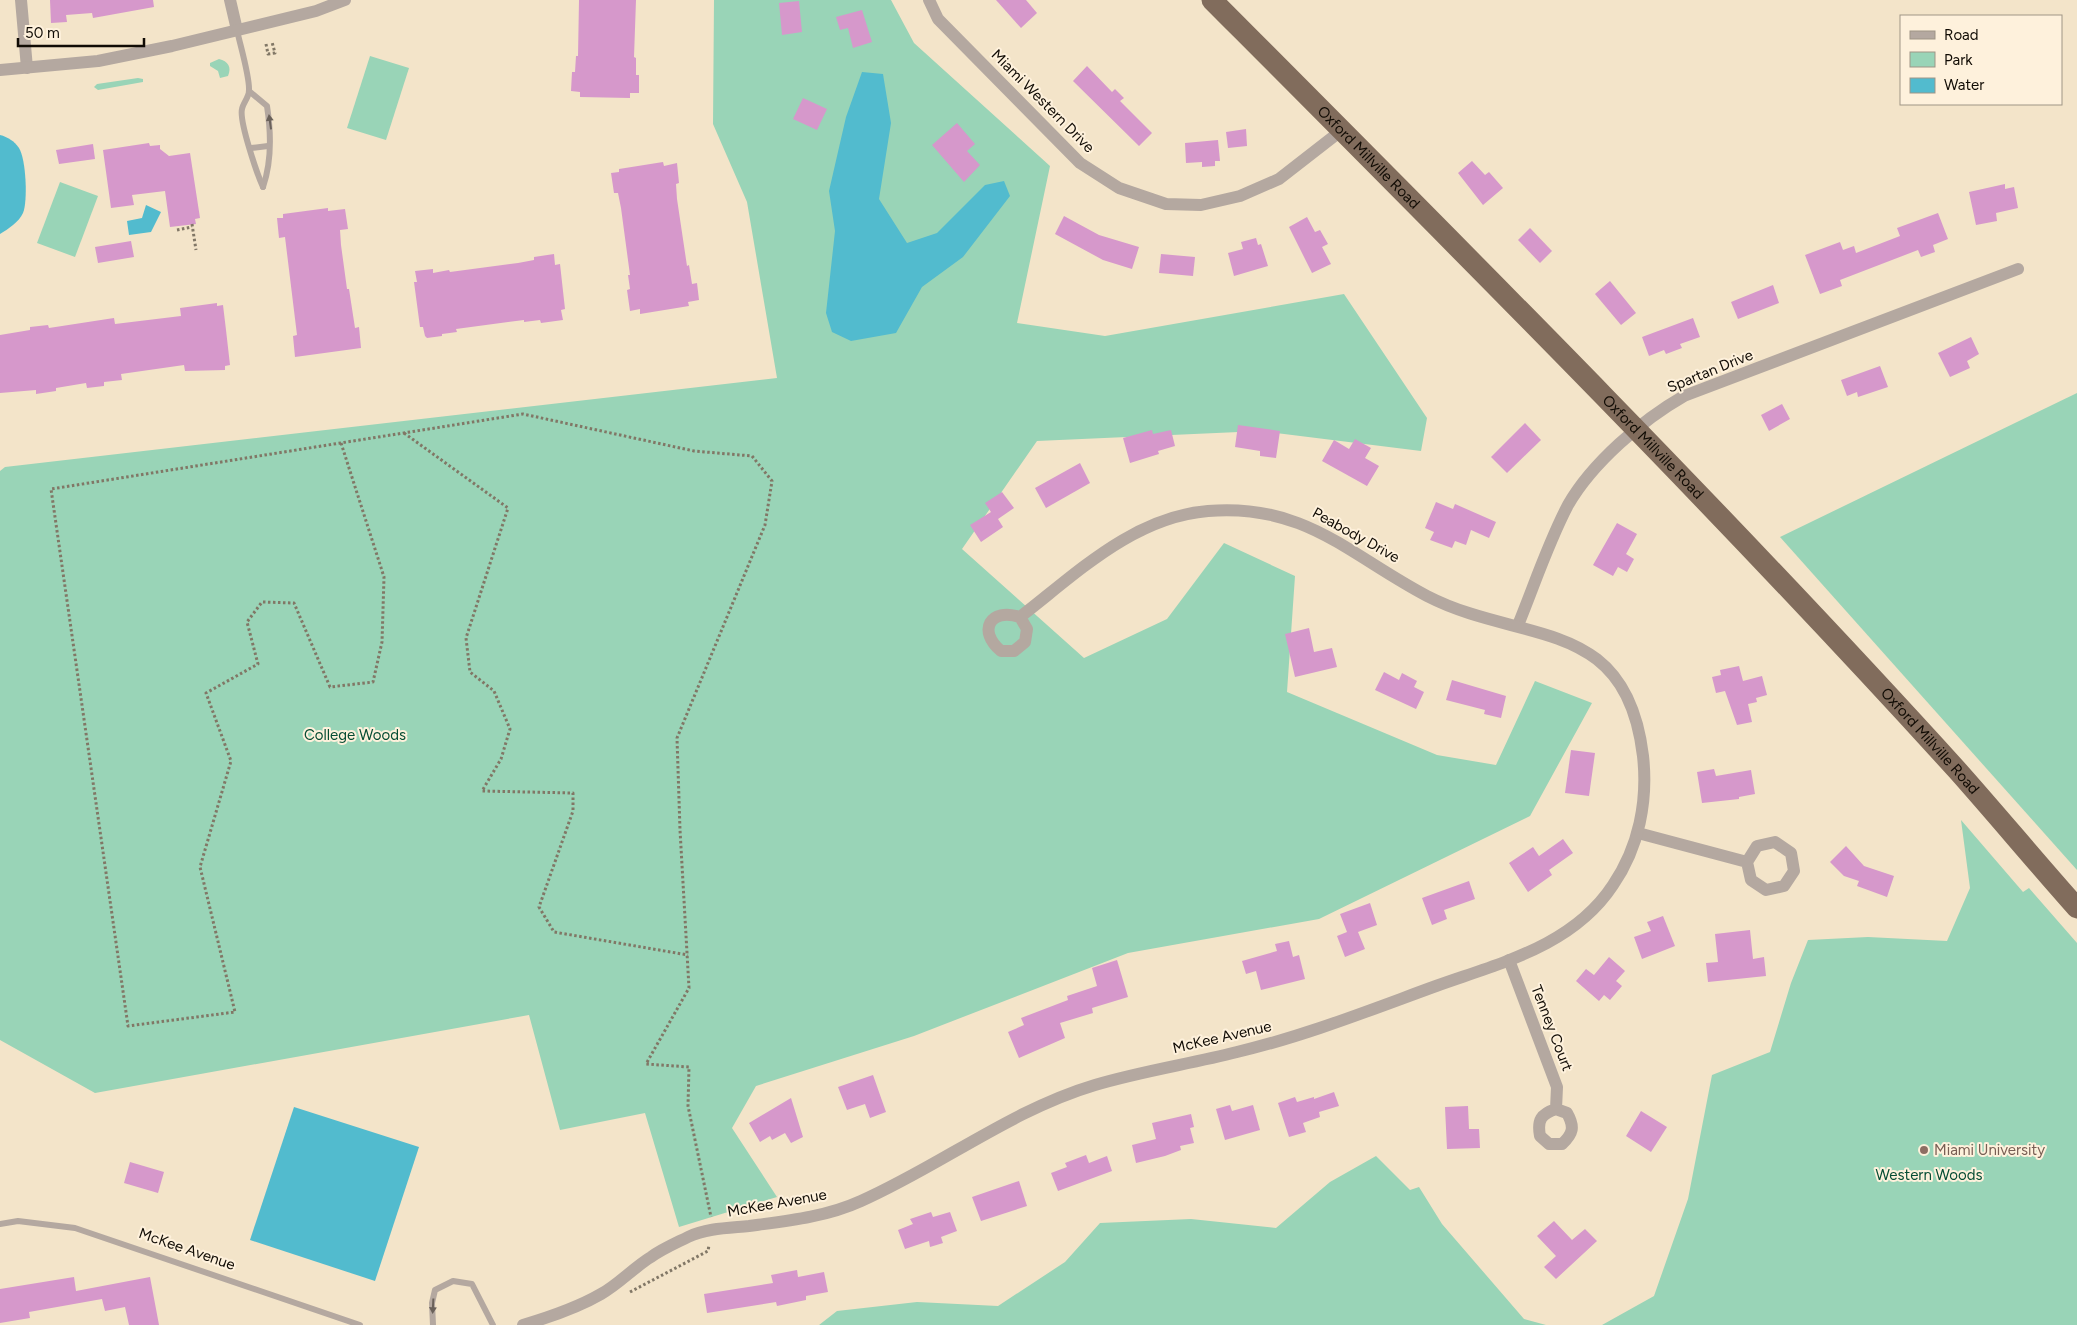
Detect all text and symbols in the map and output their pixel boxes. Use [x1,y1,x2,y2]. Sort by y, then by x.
scale bar [18,15,144,47]
legend [1900,15,2062,105]
text: 50 m [25,24,60,42]
text: Road [1944,26,1979,44]
street label: Miami Western Drive [988,46,1098,156]
text: Park [1944,51,1973,69]
text: Water [1944,76,1984,94]
street label: Oxford Millville Road [1314,102,1424,213]
one-way arrow [265,113,273,129]
street label: Spartan Drive [1665,346,1755,396]
street label: Oxford Millville Road [1599,391,1707,503]
street label: Peabody Drive [1309,504,1403,566]
street label: Oxford Millville Road [1877,684,1983,798]
park label: College Woods [304,726,406,744]
street label: Tenney Court [1527,983,1577,1074]
street label: McKee Avenue [1171,1017,1273,1057]
place label: Miami University [1934,1141,2045,1159]
marker: Miami University [1918,1144,1930,1156]
park label: Western Woods [1876,1166,1982,1184]
street label: McKee Avenue [726,1185,828,1221]
street label: McKee Avenue [136,1224,238,1274]
one-way arrow [429,1298,437,1314]

